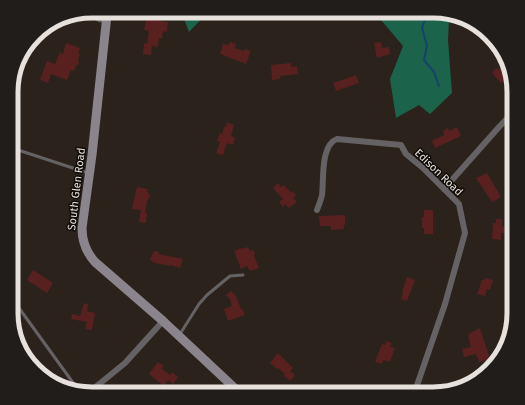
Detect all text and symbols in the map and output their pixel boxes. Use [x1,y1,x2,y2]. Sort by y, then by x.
street label: Edison Road [412,146,465,198]
street label: South Glen Road [65,147,88,231]

